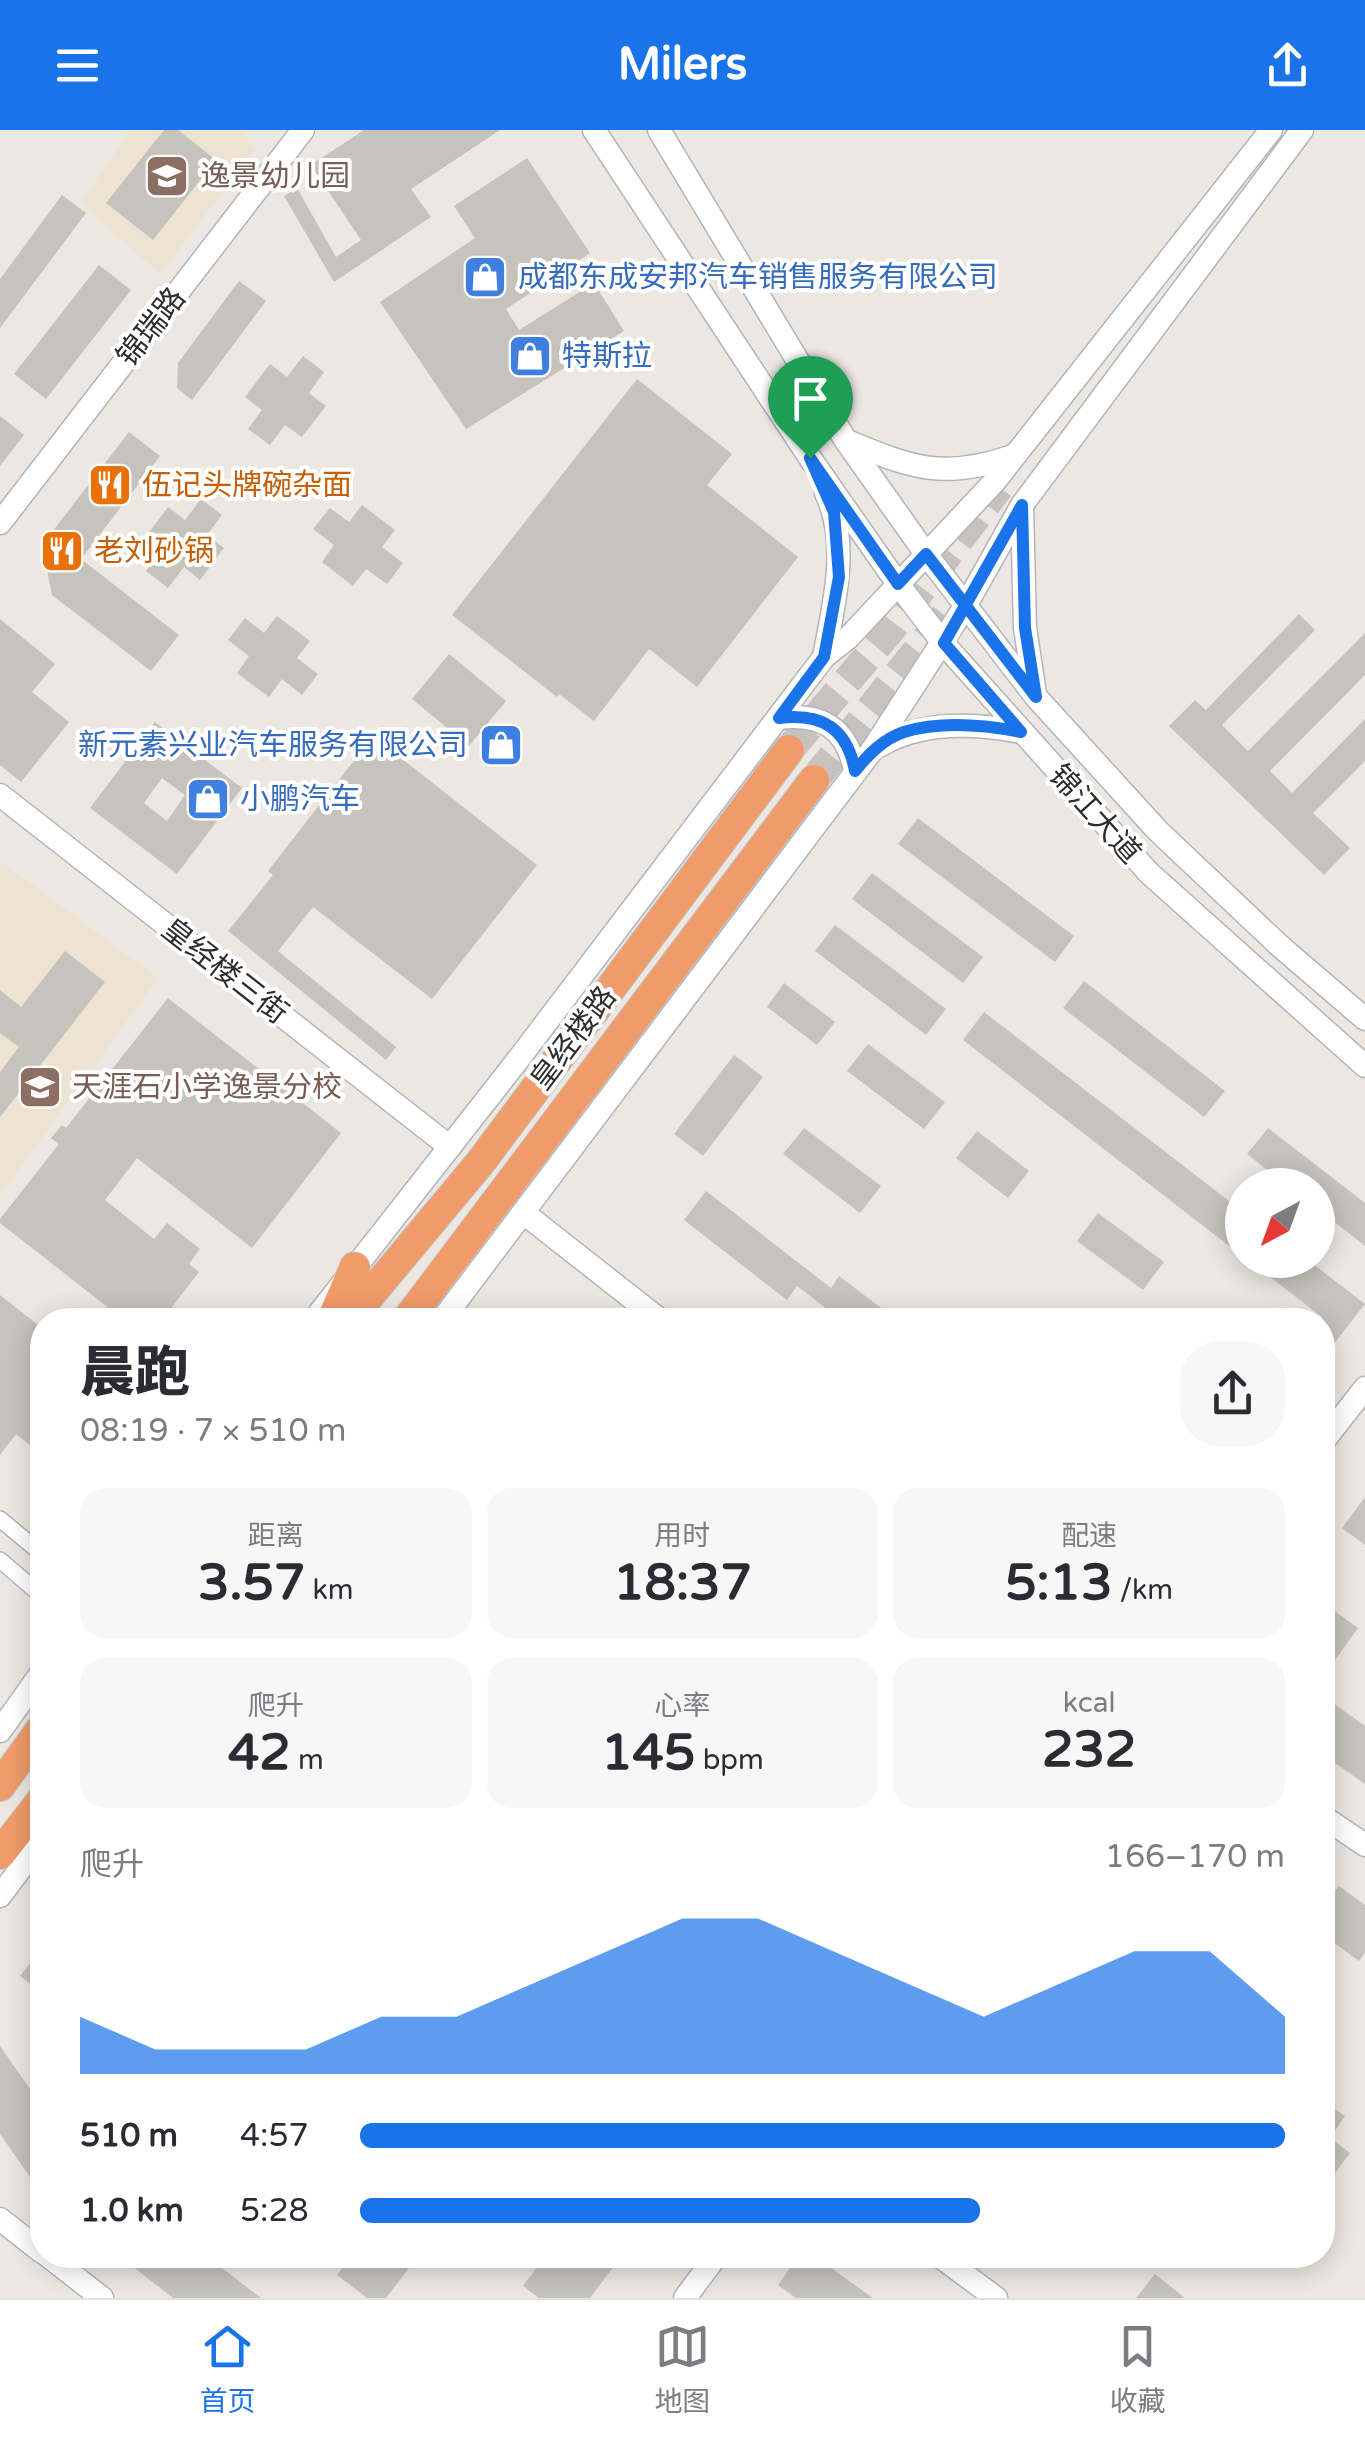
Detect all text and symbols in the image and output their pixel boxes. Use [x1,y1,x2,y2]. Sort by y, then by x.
icon: menu [50,38,105,93]
text: Milers [618,38,747,92]
icon: share [1260,38,1315,93]
school or university icon: 逸景幼儿园 [144,153,190,199]
place label: 逸景幼儿园 [200,158,350,195]
shop icon: 成都东成安邦汽车销售服务有限公司 [462,254,508,300]
place label: 成都东成安邦汽车销售服务有限公司 [518,259,998,296]
street label: 锦瑞路 [109,280,194,374]
shop icon: 特斯拉 [507,333,553,379]
place label: 特斯拉 [562,338,652,375]
pin [768,356,853,459]
icon: arrive [783,371,838,426]
restaurant icon: 伍记头牌碗杂面 [87,462,133,508]
place label: 伍记头牌碗杂面 [142,467,352,504]
restaurant icon: 老刘砂锅 [39,528,85,574]
place label: 老刘砂锅 [94,533,214,570]
shop icon: 新元素兴业汽车服务有限公司 [478,722,524,768]
place label: 新元素兴业汽车服务有限公司 [78,727,468,764]
street label: 锦江大道 [1041,757,1149,871]
shop icon: 小鹏汽车 [185,776,231,822]
place label: 小鹏汽车 [240,781,360,818]
street label: 皇经楼三街 [154,911,295,1032]
street label: 皇经楼路 [523,979,624,1097]
school or university icon: 天涯石小学逸景分校 [17,1064,63,1110]
place label: 天涯石小学逸景分校 [72,1069,342,1106]
north arrow [1225,1168,1335,1278]
map controls [1225,1168,1335,1278]
text: 晨跑 [80,1341,190,1407]
button: share [1180,1341,1285,1446]
text: 08:19 · 7 × 510 m [80,1412,346,1450]
text: 距离 [248,1519,304,1553]
text: 用时 [654,1519,711,1553]
text: 配速 [1061,1519,1117,1553]
text: 3.57 [198,1553,305,1613]
text: 18:37 [613,1553,752,1613]
text: 5:13 [1005,1553,1112,1613]
text: km [305,1573,354,1607]
text: /km [1112,1573,1173,1607]
text: kcal [1063,1686,1115,1720]
text: 爬升 [248,1689,304,1723]
text: 心率 [654,1689,711,1723]
text: 232 [1042,1720,1136,1780]
text: 42 [228,1723,291,1783]
text: 145 [601,1723,695,1783]
text: m [291,1743,324,1777]
text: bpm [695,1743,764,1777]
text: 166–170 m [1105,1838,1285,1876]
text: 爬升 [80,1846,144,1884]
text: 510 m [80,2117,178,2155]
text: 4:57 [240,2117,309,2155]
text: 1.0 km [80,2192,184,2230]
text: 5:28 [240,2192,309,2230]
tab: 首页 [199,2319,256,2419]
tab: 地图 [654,2319,711,2419]
tab: 收藏 [1109,2319,1166,2419]

